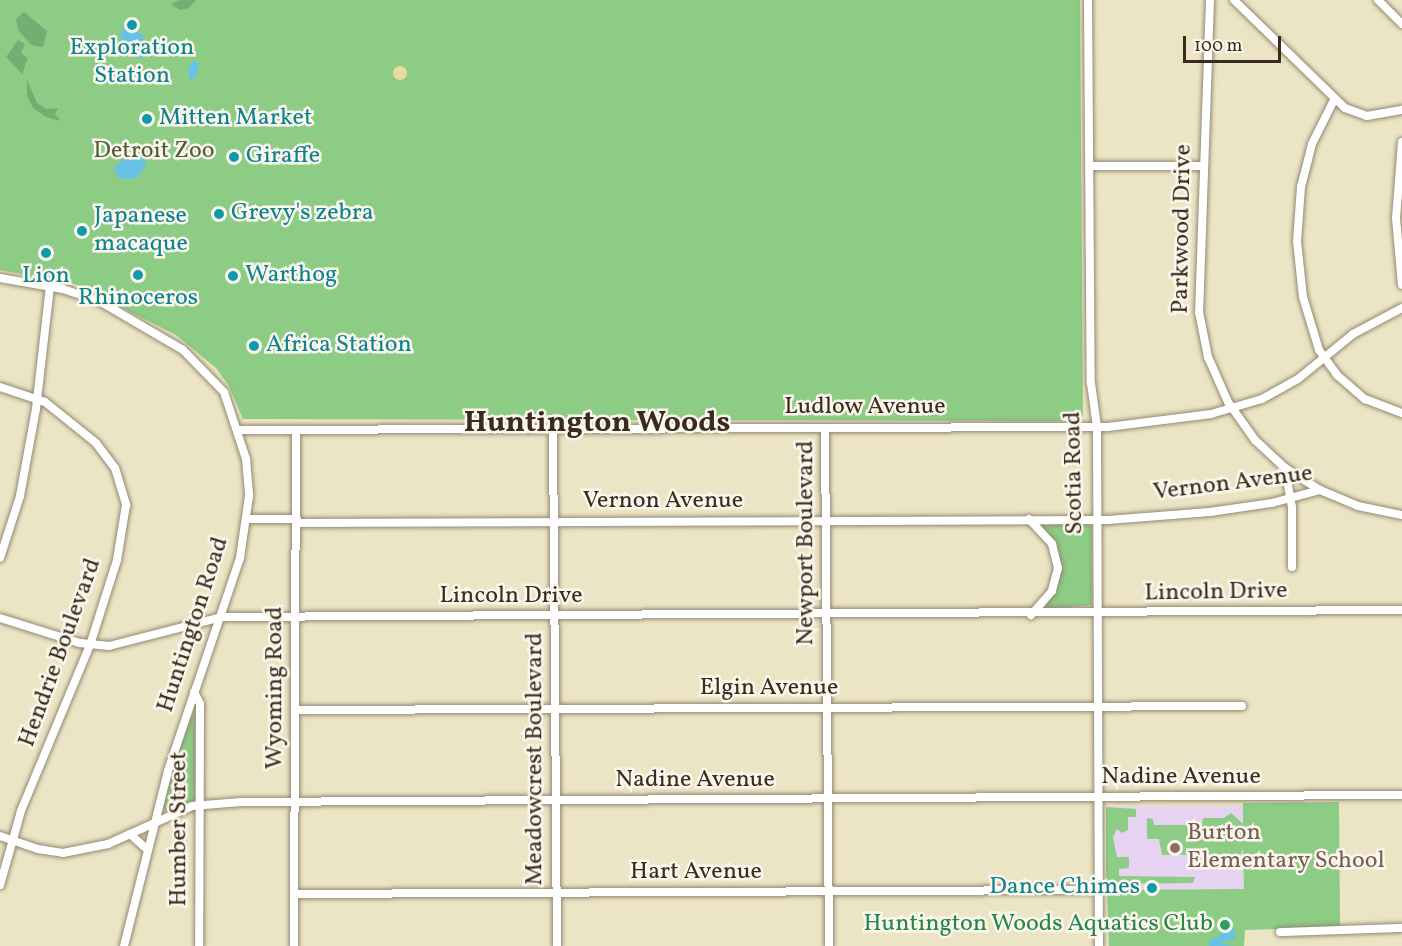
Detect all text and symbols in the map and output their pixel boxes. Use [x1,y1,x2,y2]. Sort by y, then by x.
marker: Exploration Station [125,18,139,32]
scale bar [1186,24,1284,62]
text: 100 m [1194,34,1243,59]
place label: Exploration Station [70,35,194,91]
place label: Mitten Market [159,105,312,133]
marker: Mitten Market [140,112,154,126]
park label: Detroit Zoo [93,138,215,166]
place label: Giraffe [246,143,320,171]
street label: Parkwood Drive [1167,144,1199,314]
marker: Giraffe [227,150,241,164]
place label: Grevy's zebra [231,200,374,228]
place label: Japanese macaque [94,203,188,259]
marker: Grevy's zebra [212,207,226,221]
marker: Japanese macaque [75,224,89,238]
marker: Lion [39,246,53,260]
place label: Warthog [245,262,337,290]
place label: Lion [22,263,70,291]
marker: Rhinoceros [131,268,145,282]
marker: Warthog [226,269,240,283]
place label: Rhinoceros [78,285,198,313]
place label: Africa Station [266,332,412,360]
marker: Africa Station [247,339,261,353]
street label: Ludlow Avenue [784,394,946,422]
district label: Huntington Woods [463,405,731,441]
street label: Scotia Road [1060,411,1090,535]
street label: Newport Boulevard [793,440,821,646]
street label: Vernon Avenue [1152,460,1314,508]
street label: Vernon Avenue [583,488,743,516]
street label: Huntington Road [152,534,236,716]
street label: Hendrie Boulevard [14,555,108,751]
street label: Lincoln Drive [1144,577,1288,609]
street label: Lincoln Drive [439,583,583,611]
street label: Wyoming Road [262,607,290,769]
street label: Meadowcrest Boulevard [522,632,550,886]
street label: Elgin Avenue [700,675,838,703]
street label: Humber Street [166,751,194,907]
street label: Nadine Avenue [1101,764,1261,792]
street label: Nadine Avenue [615,767,775,795]
place label: Burton Elementary School [1187,820,1385,876]
marker: Burton Elementary School [1168,841,1182,855]
street label: Hart Avenue [630,859,762,887]
place label: Dance Chimes [989,874,1140,902]
marker: Dance Chimes [1145,881,1159,895]
place label: Huntington Woods Aquatics Club [863,911,1213,939]
marker: Huntington Woods Aquatics Club [1218,918,1232,932]

